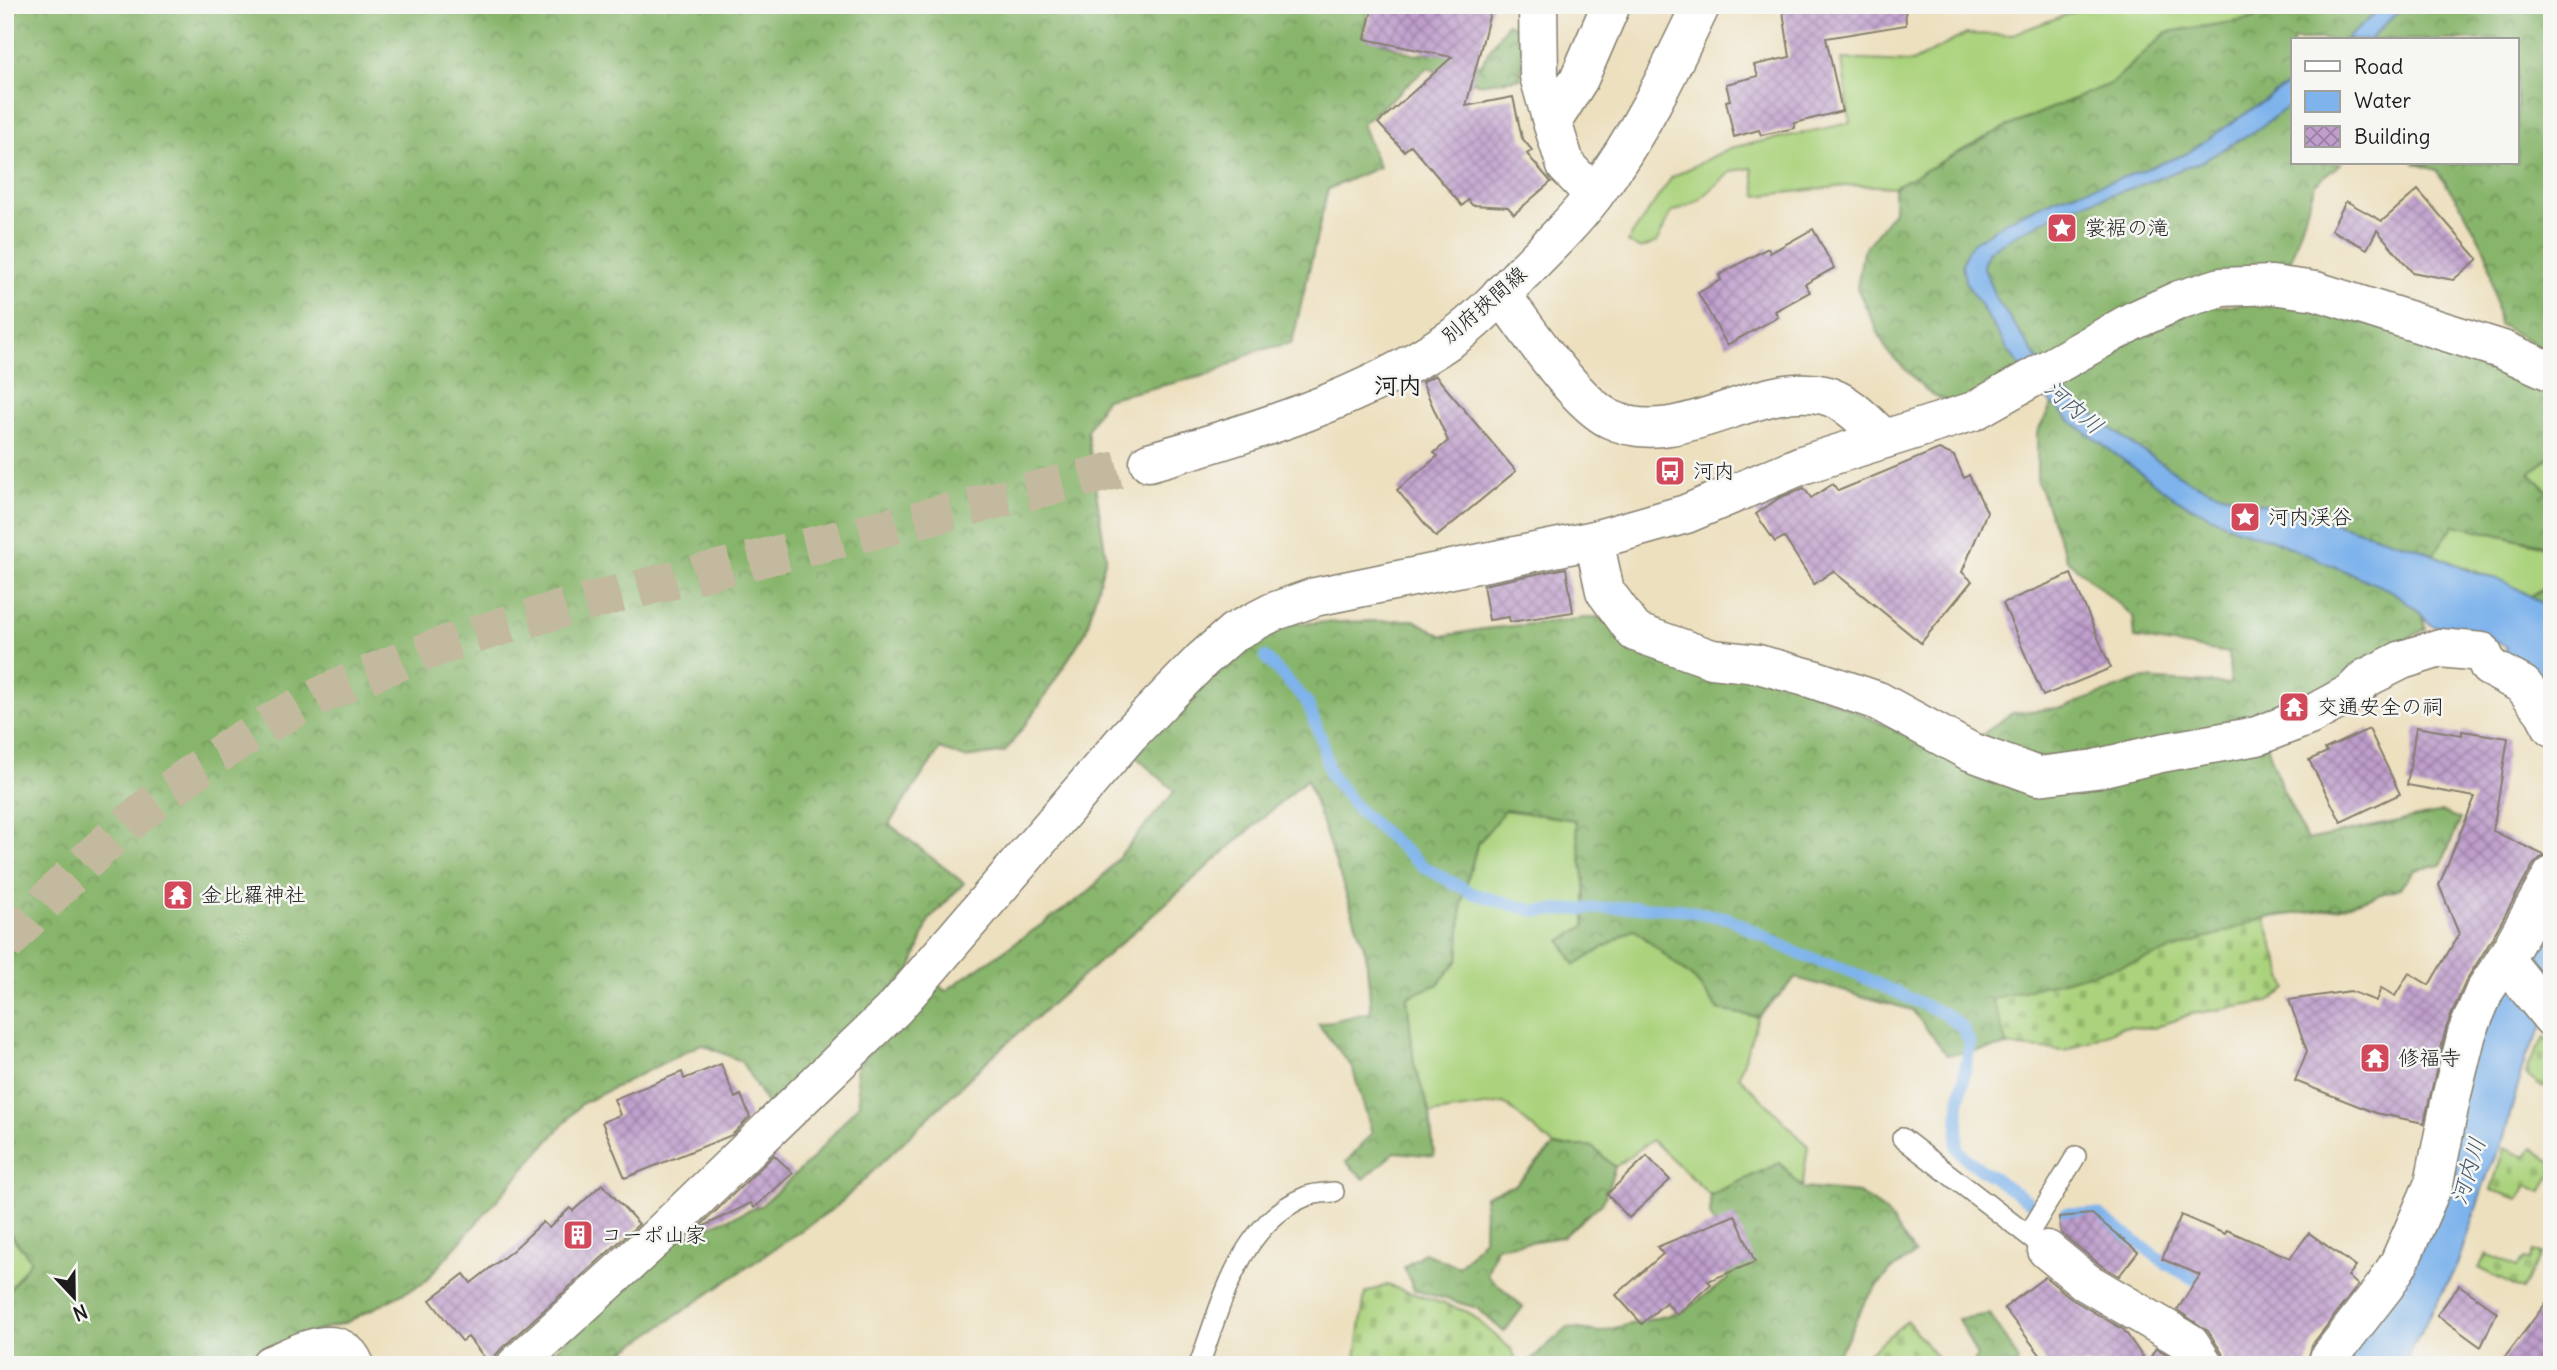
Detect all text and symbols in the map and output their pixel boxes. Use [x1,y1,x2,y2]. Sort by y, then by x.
legend [2291,38,2518,164]
text: Road [2354,53,2403,80]
text: Water [2354,87,2412,114]
text: Building [2354,123,2430,150]
place icon: 裳裾の滝 [2045,211,2079,245]
place label: 裳裾の滝 [2085,214,2169,241]
street label: 別府挾間線 [1435,260,1532,349]
district label: 河内 [1374,370,1422,400]
water label: 河内川 [2039,373,2110,440]
bus stop icon: 河内 [1653,454,1687,488]
place label: 河内 [1693,457,1735,484]
place icon: 河内渓谷 [2228,500,2262,534]
place label: 河内渓谷 [2268,503,2352,530]
temple icon: 交通安全の祠 [2277,690,2311,724]
place label: 交通安全の祠 [2317,693,2443,720]
temple icon: 金比羅神社 [161,878,195,912]
place label: 金比羅神社 [201,881,306,908]
temple icon: 修福寺 [2358,1041,2392,1075]
place label: 修福寺 [2398,1044,2461,1071]
water label: 河内川 [2444,1134,2491,1208]
building icon: コーポ山家 [561,1218,595,1252]
place label: コーポ山家 [601,1221,706,1248]
north arrow [38,1262,108,1332]
text: N [70,1299,91,1326]

